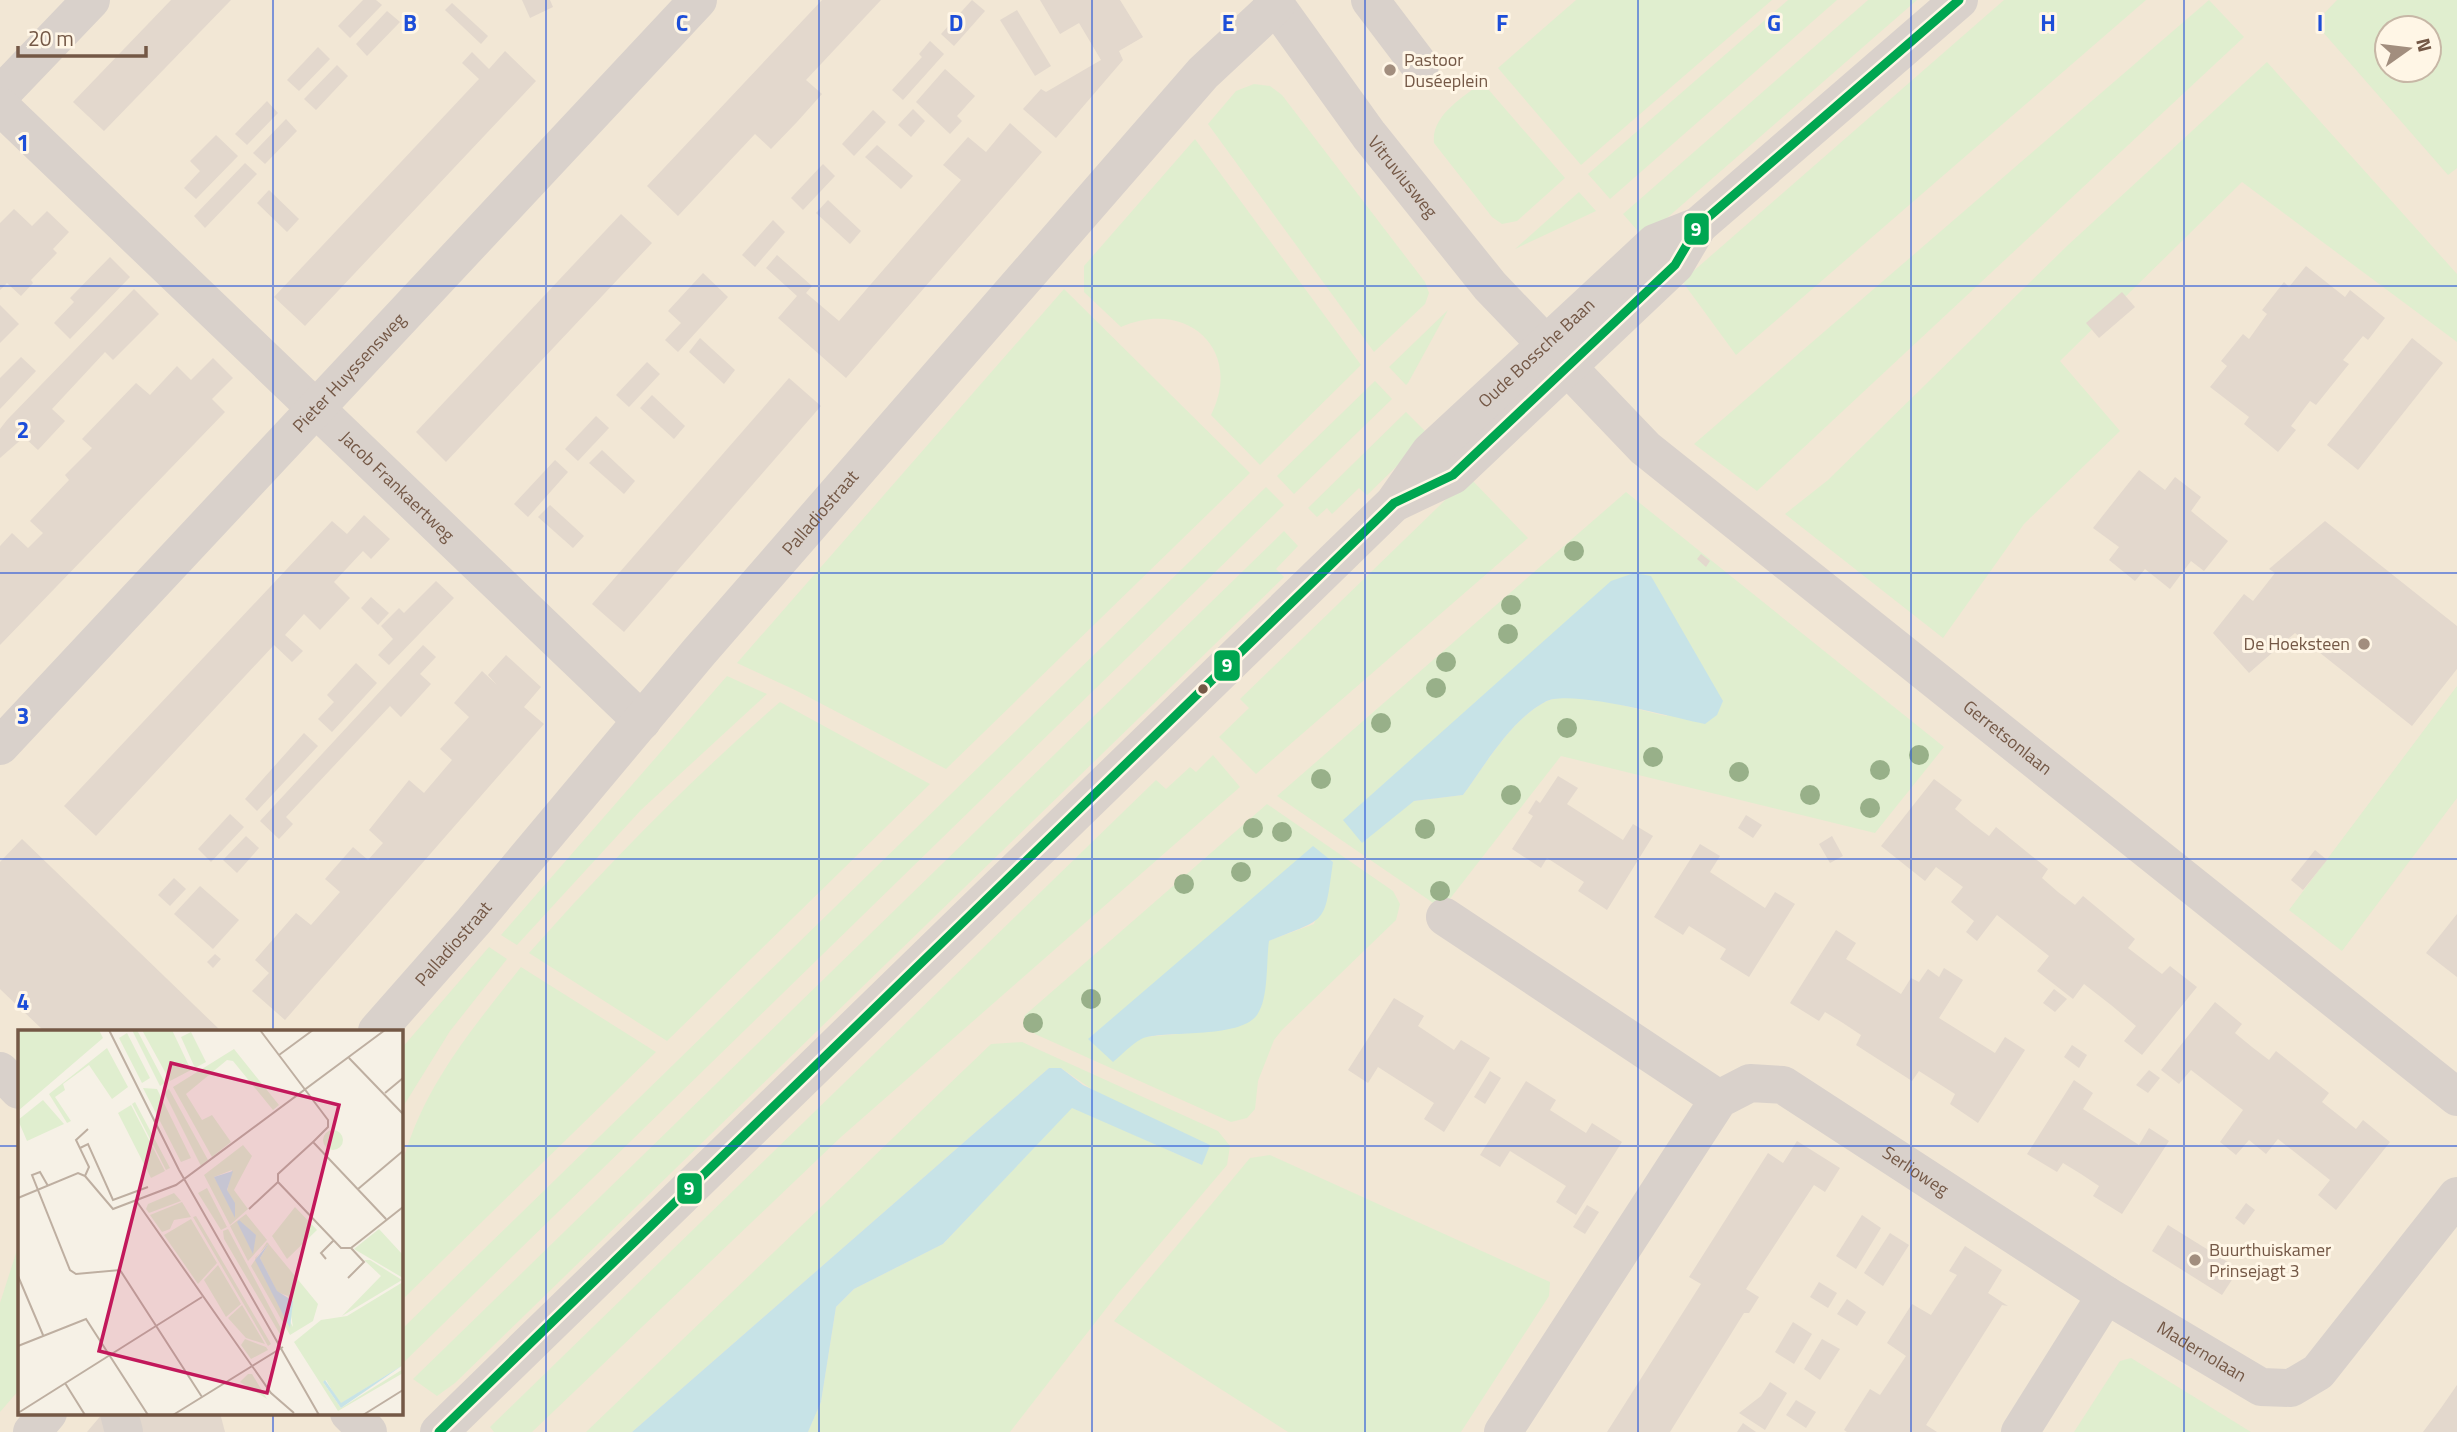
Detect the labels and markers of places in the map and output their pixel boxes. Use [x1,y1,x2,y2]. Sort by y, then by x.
place label: Pastoor Duséeplein [1404,46,1488,94]
marker: Pastoor Duséeplein [1382,62,1398,78]
place label: De Hoeksteen [2244,630,2350,657]
marker: De Hoeksteen [2356,636,2372,652]
unlabelled marker [1196,682,1210,696]
place label: Buurthuiskamer Prinsejagt 3 [2209,1236,2331,1284]
marker: Buurthuiskamer Prinsejagt 3 [2187,1252,2203,1268]

